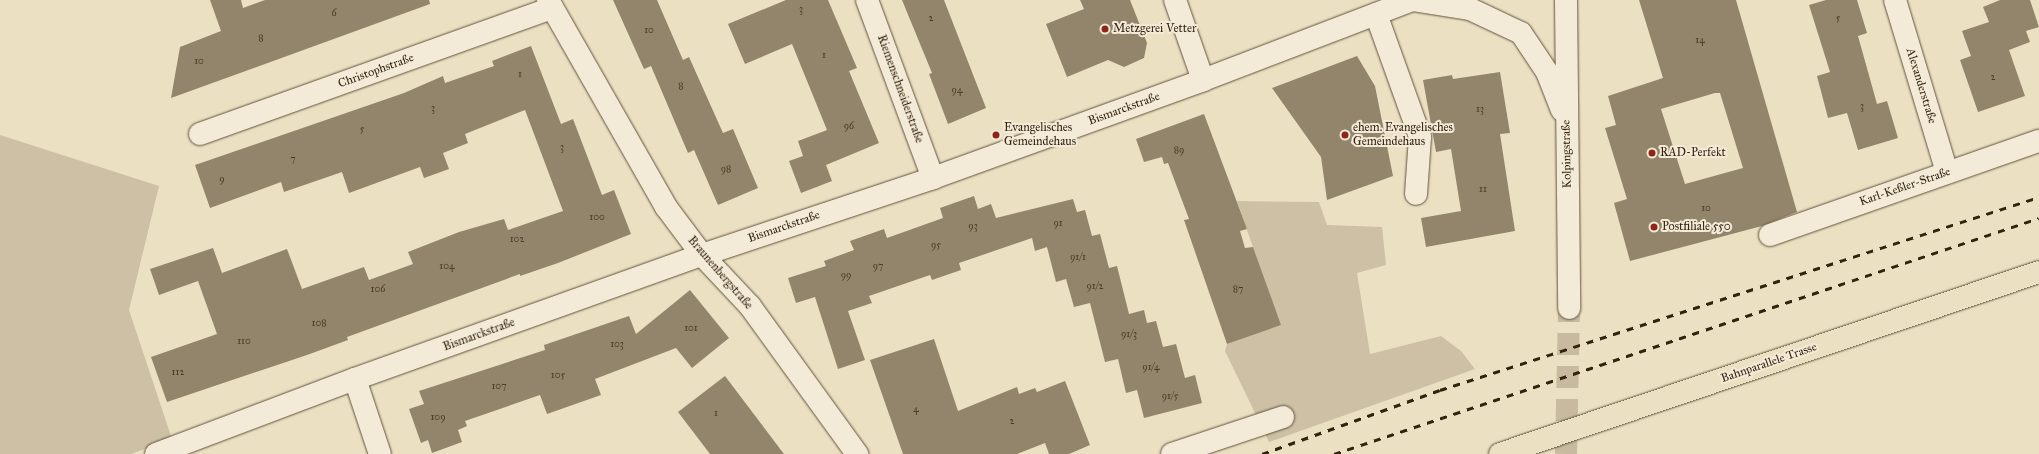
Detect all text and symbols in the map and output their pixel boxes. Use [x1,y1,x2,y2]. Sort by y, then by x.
house number: 3 [799,4,803,16]
house number: 6 [331,8,337,20]
house number: 2 [929,13,933,25]
house number: 5 [1836,13,1840,25]
place label: Metzgerei Vetter [1113,22,1196,36]
marker: Metzgerei Vetter [1100,24,1110,34]
house number: 10 [644,25,654,37]
house number: 8 [258,33,264,45]
street label: Riemenschneiderstraße [874,33,926,145]
house number: 14 [1695,35,1705,47]
street label: Alexanderstraße [1903,47,1939,125]
house number: 1 [822,50,826,62]
street label: Christophstraße [336,51,416,91]
house number: 10 [194,56,204,68]
house number: 1 [518,69,522,81]
house number: 2 [1991,72,1995,84]
house number: 8 [678,81,684,93]
house number: 94 [952,85,962,97]
street label: Bismarckstraße [1086,89,1162,129]
house number: 3 [1860,101,1864,113]
house number: 3 [431,103,435,115]
house number: 13 [1476,104,1484,116]
street label: Kolpingstraße [1559,120,1575,188]
house number: 96 [844,121,854,133]
place label: Evangelisches Gemeindehaus [1004,121,1076,149]
place label: ehem. Evangelisches Gemeindehaus [1353,121,1453,149]
house number: 5 [360,124,364,136]
marker: Evangelisches Gemeindehaus [991,130,1001,140]
marker: ehem. Evangelisches Gemeindehaus [1340,130,1350,140]
house number: 3 [560,142,564,154]
house number: 89 [1174,145,1184,157]
place label: RAD-Perfekt [1660,146,1726,160]
marker: RAD-Perfekt [1647,148,1657,158]
house number: 7 [290,154,296,166]
house number: 98 [721,164,731,176]
street label: Karl-Keßler-Straße [1858,165,1952,209]
house number: 9 [219,174,225,186]
house number: 11 [1479,184,1487,196]
house number: 10 [1701,203,1711,215]
street label: Bismarckstraße [746,208,822,246]
house number: 100 [589,212,605,224]
house number: 91 [1053,218,1063,230]
place label: Postfiliale 550 [1662,220,1731,234]
house number: 93 [968,221,978,233]
marker: Postfiliale 550 [1649,222,1659,232]
house number: 102 [510,234,524,246]
street label: Braunenbergstraße [684,234,756,312]
house number: 95 [931,240,941,252]
house number: 91/1 [1070,252,1086,264]
house number: 104 [439,261,455,273]
house number: 97 [873,261,883,273]
house number: 99 [841,270,851,282]
house number: 91/2 [1087,281,1103,293]
house number: 106 [371,284,385,296]
house number: 87 [1233,284,1243,296]
street label: Bismarckstraße [441,315,517,355]
house number: 108 [311,318,327,330]
house number: 101 [684,323,698,335]
house number: 91/3 [1121,329,1137,341]
house number: 110 [237,336,251,348]
house number: 103 [610,339,624,351]
street label: Bahnparallele Trasse [1719,340,1819,386]
house number: 91/4 [1142,362,1160,374]
house number: 112 [172,367,184,379]
house number: 105 [551,370,565,382]
house number: 107 [491,381,507,393]
house number: 91/5 [1162,391,1178,403]
house number: 4 [913,404,919,416]
house number: 1 [714,408,718,420]
house number: 109 [430,412,446,424]
house number: 2 [1010,416,1014,428]

